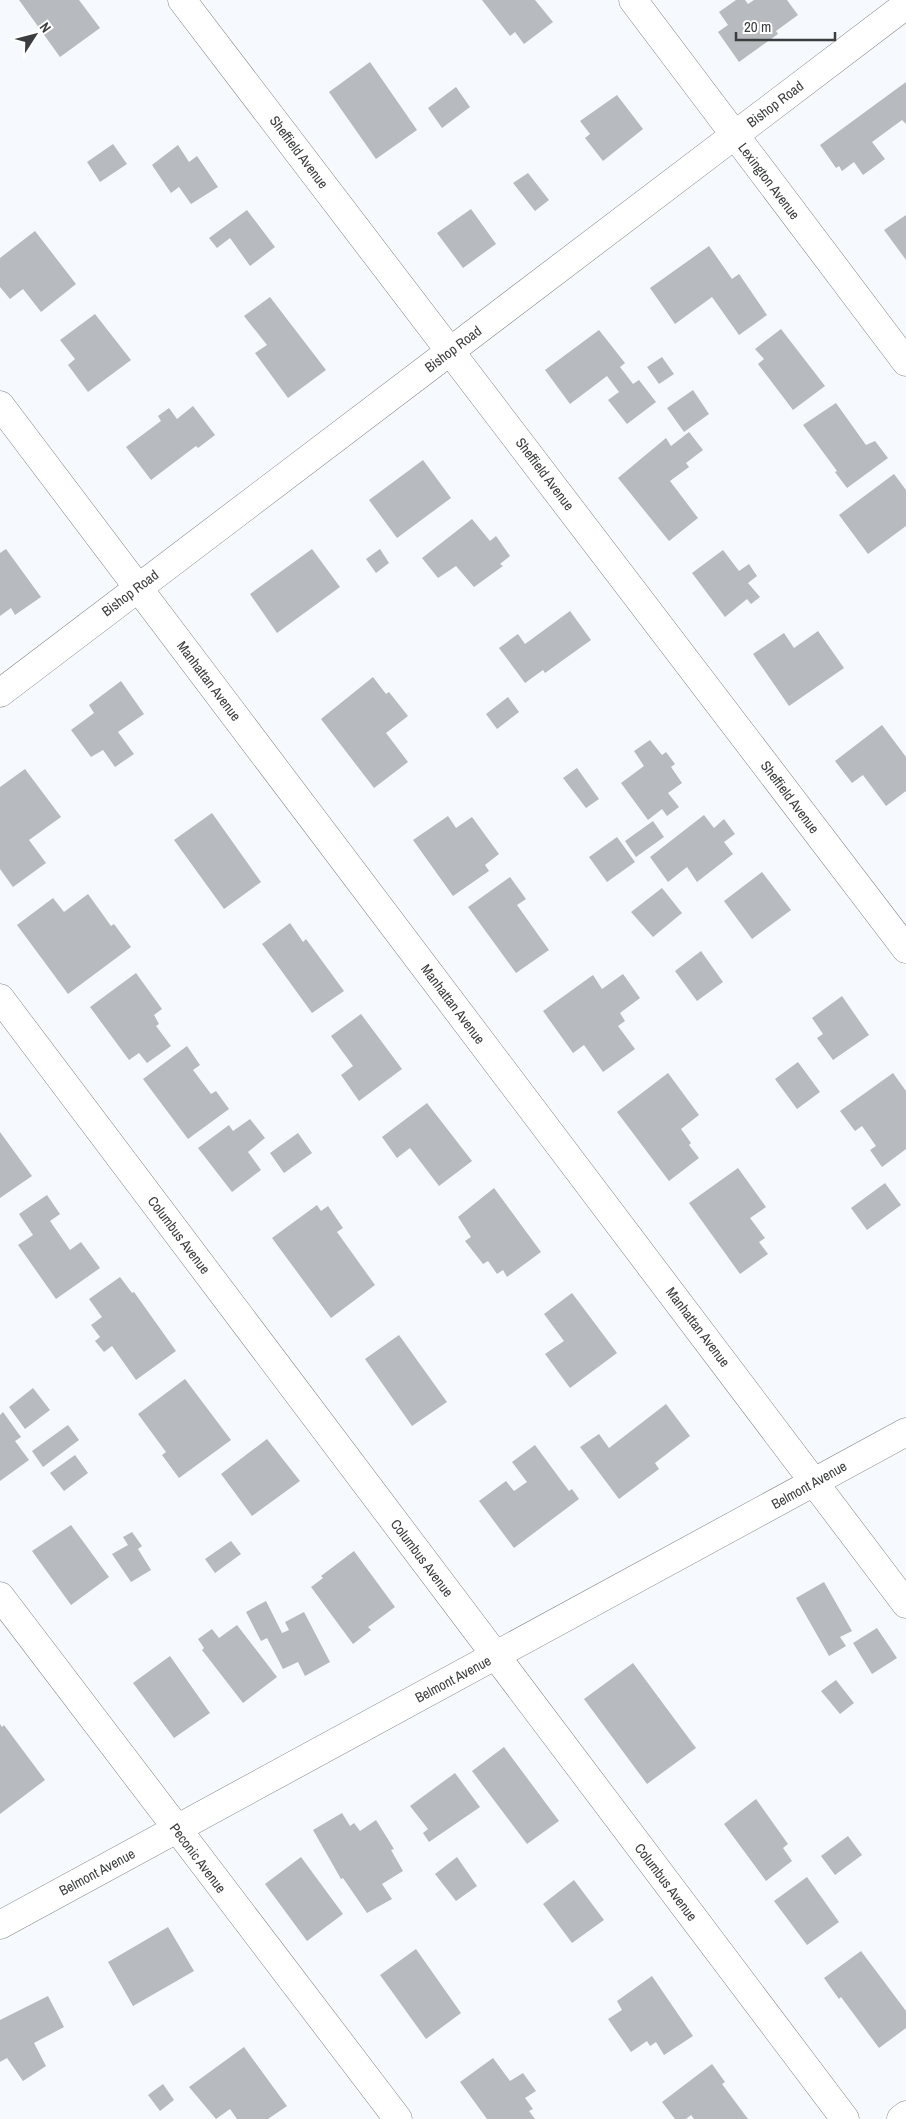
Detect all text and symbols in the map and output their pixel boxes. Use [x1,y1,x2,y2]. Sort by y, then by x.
north arrow [10,10,60,60]
scale bar [736,10,835,42]
text: 20 m [744,16,771,37]
text: N [36,19,55,36]
street label: Bishop Road [743,77,807,131]
street label: Sheffield Avenue [266,112,332,192]
street label: Lexington Avenue [734,139,804,223]
street label: Bishop Road [421,322,485,376]
street label: Sheffield Avenue [512,434,578,514]
street label: Bishop Road [98,566,162,620]
street label: Manhattan Avenue [173,637,245,725]
street label: Sheffield Avenue [757,757,823,837]
street label: Manhattan Avenue [417,960,489,1048]
street label: Columbus Avenue [144,1192,214,1278]
street label: Manhattan Avenue [662,1283,734,1371]
street label: Belmont Avenue [768,1457,850,1513]
street label: Columbus Avenue [387,1515,457,1601]
street label: Belmont Avenue [412,1651,494,1707]
street label: Peconic Avenue [166,1820,230,1896]
street label: Columbus Avenue [631,1839,701,1925]
street label: Belmont Avenue [56,1844,138,1900]

